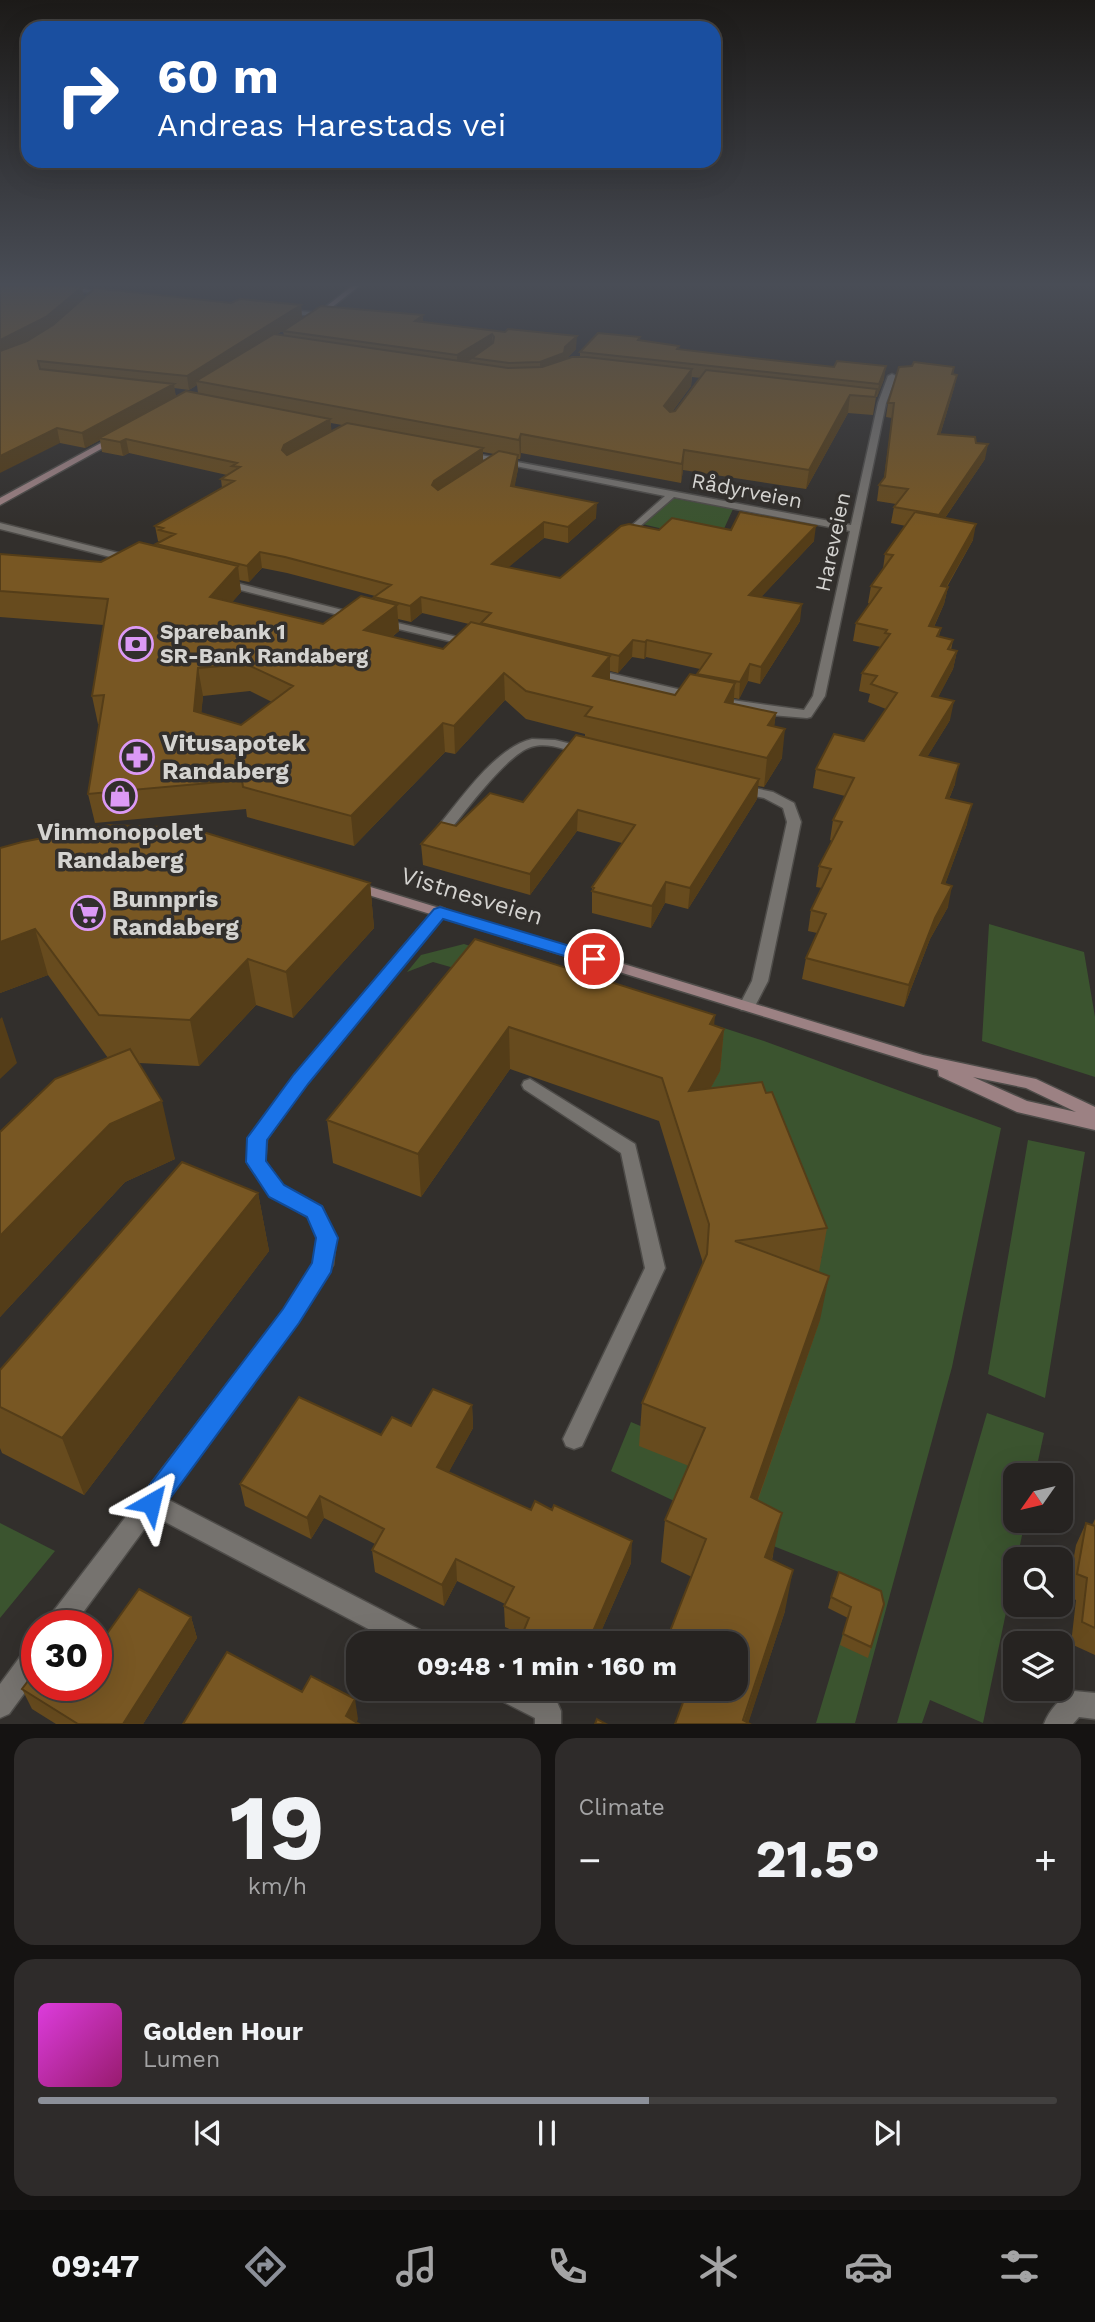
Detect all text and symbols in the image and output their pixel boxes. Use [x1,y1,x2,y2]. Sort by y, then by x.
text: 60 m [157,47,279,105]
icon: right [42,49,133,140]
text: Andreas Harestads vei [157,106,506,144]
street label: Rådyrveien [690,468,805,513]
street label: Hareveien [810,490,855,594]
place label: Sparebank 1 SR-Bank Randaberg [160,619,368,668]
bank icon: Sparebank 1 SR-Bank Randaberg [117,625,155,663]
place label: Vitusapotek Randaberg [162,729,306,785]
pharmacy icon: Vitusapotek Randaberg [118,738,156,776]
shop icon: Vinmonopolet Randaberg [101,777,139,815]
place label: Vinmonopolet Randaberg [37,818,204,874]
street label: Vistnesveien [398,861,546,931]
place label: Bunnpris Randaberg [112,885,239,941]
supermarket icon: Bunnpris Randaberg [69,894,107,932]
pin [564,929,624,989]
icon: arrive [575,940,613,978]
north arrow [1003,1463,1073,1533]
map controls [1003,1463,1073,1701]
position arrow [114,1466,188,1540]
button: search [1003,1547,1073,1617]
speed limit sign: 30 [21,1610,112,1701]
button: layers [1003,1631,1073,1701]
text: 09:48 · 1 min · 160 m [417,1651,677,1681]
text: 19 [230,1774,325,1881]
text: Climate [579,1794,665,1821]
text: 21.5° [755,1829,880,1890]
text: − [579,1838,601,1882]
text: + [1034,1838,1057,1882]
text: km/h [248,1873,307,1900]
text: Golden Hour [143,2016,303,2046]
text: Lumen [143,2046,220,2073]
icon: previous [189,2114,227,2152]
icon: pause [528,2114,566,2152]
icon: next [868,2114,906,2152]
icon: directions [241,2242,290,2291]
icon: music [392,2242,441,2291]
icon: phone [543,2242,592,2291]
icon: climate [694,2242,743,2291]
icon: car [844,2242,893,2291]
icon: filters [995,2242,1044,2291]
text: 09:47 [51,2247,139,2285]

